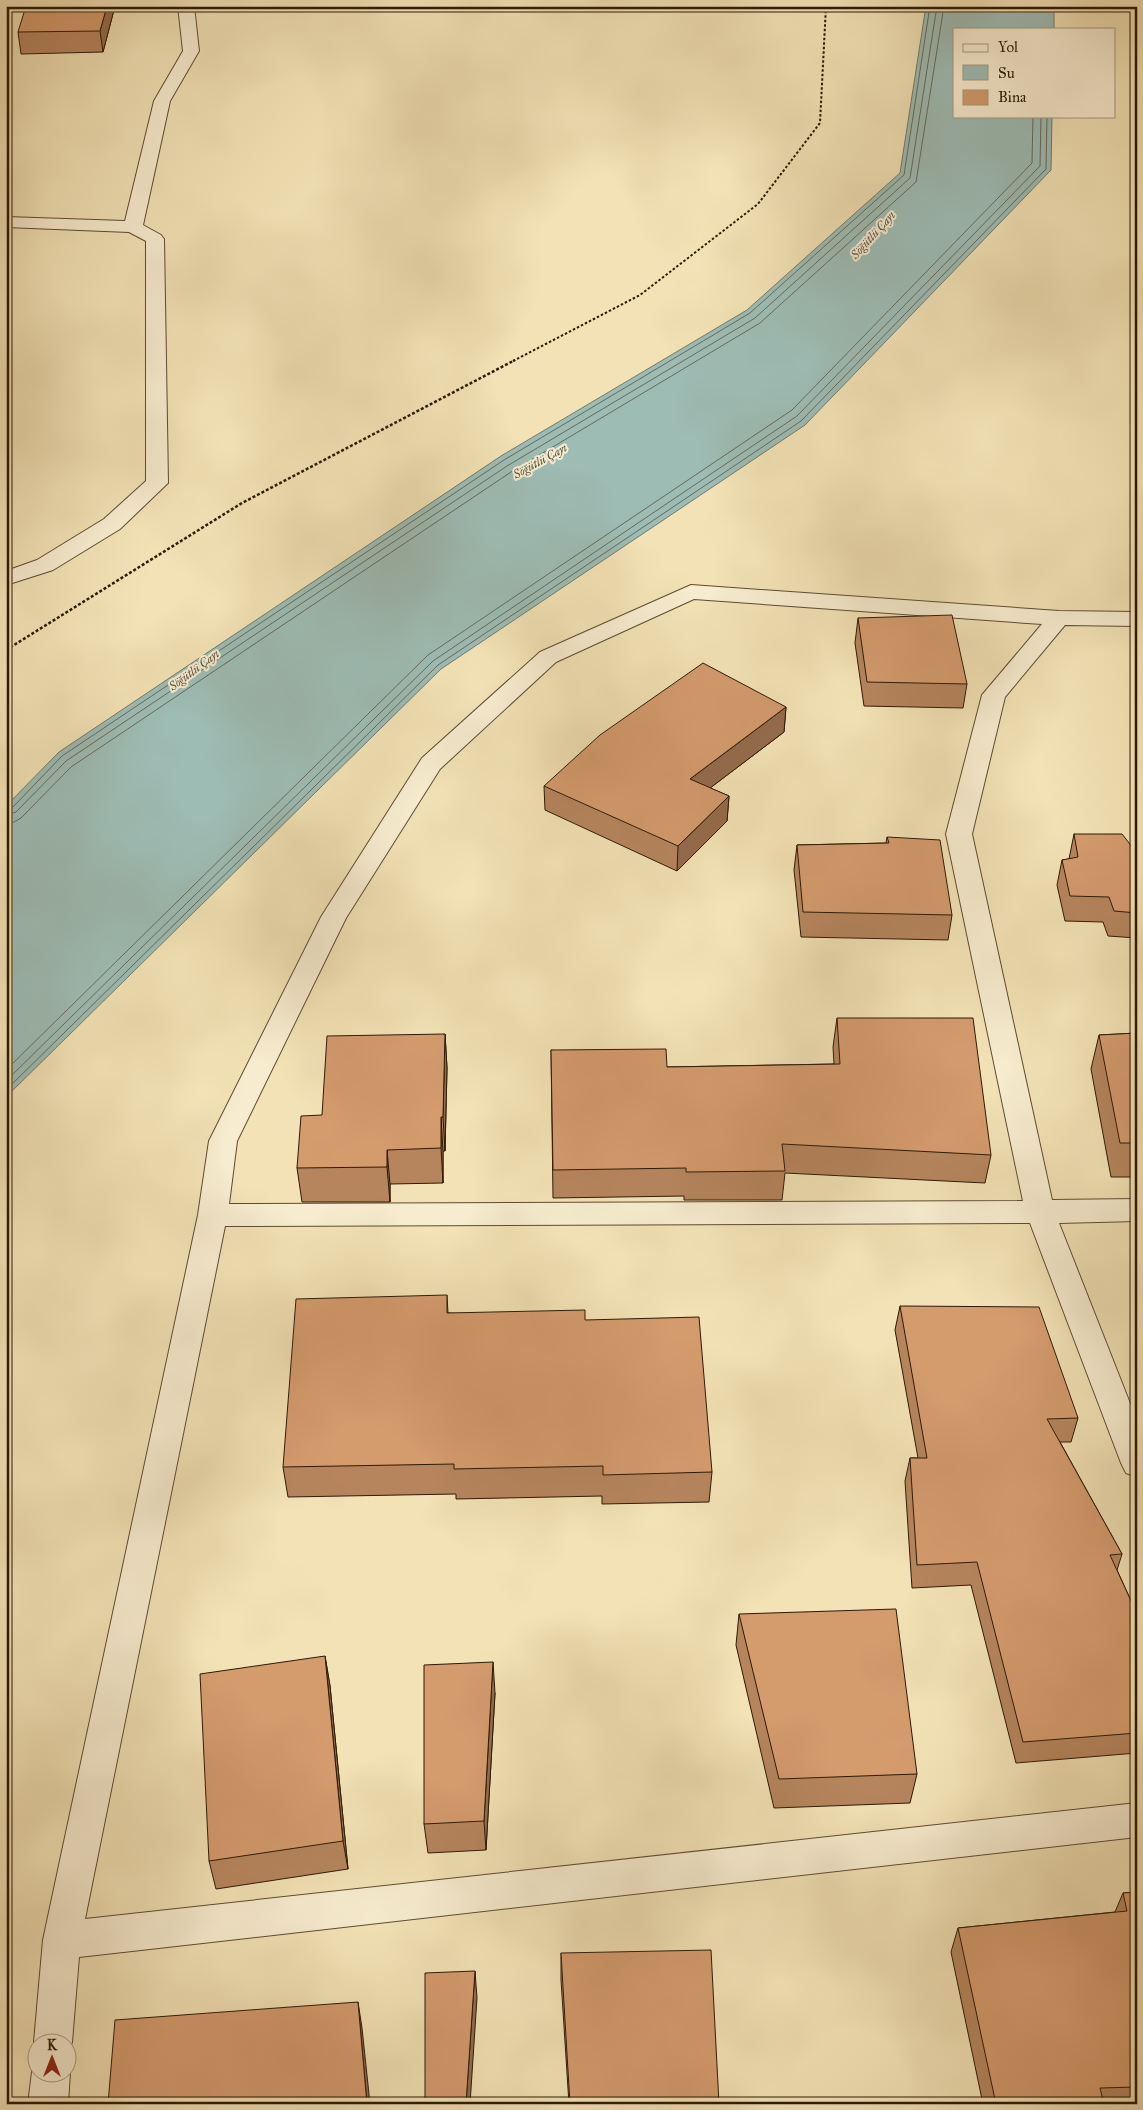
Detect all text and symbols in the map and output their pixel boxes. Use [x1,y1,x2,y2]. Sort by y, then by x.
legend [953,28,1116,118]
text: Yol [998,38,1019,56]
text: Su [998,64,1015,82]
text: Bina [998,88,1027,106]
water label: Söğütlü Çayı [847,208,898,263]
water label: Söğütlü Çayı [510,440,570,482]
water label: Söğütlü Çayı [165,646,222,694]
north arrow [28,2032,78,2082]
text: K [47,2037,58,2054]

